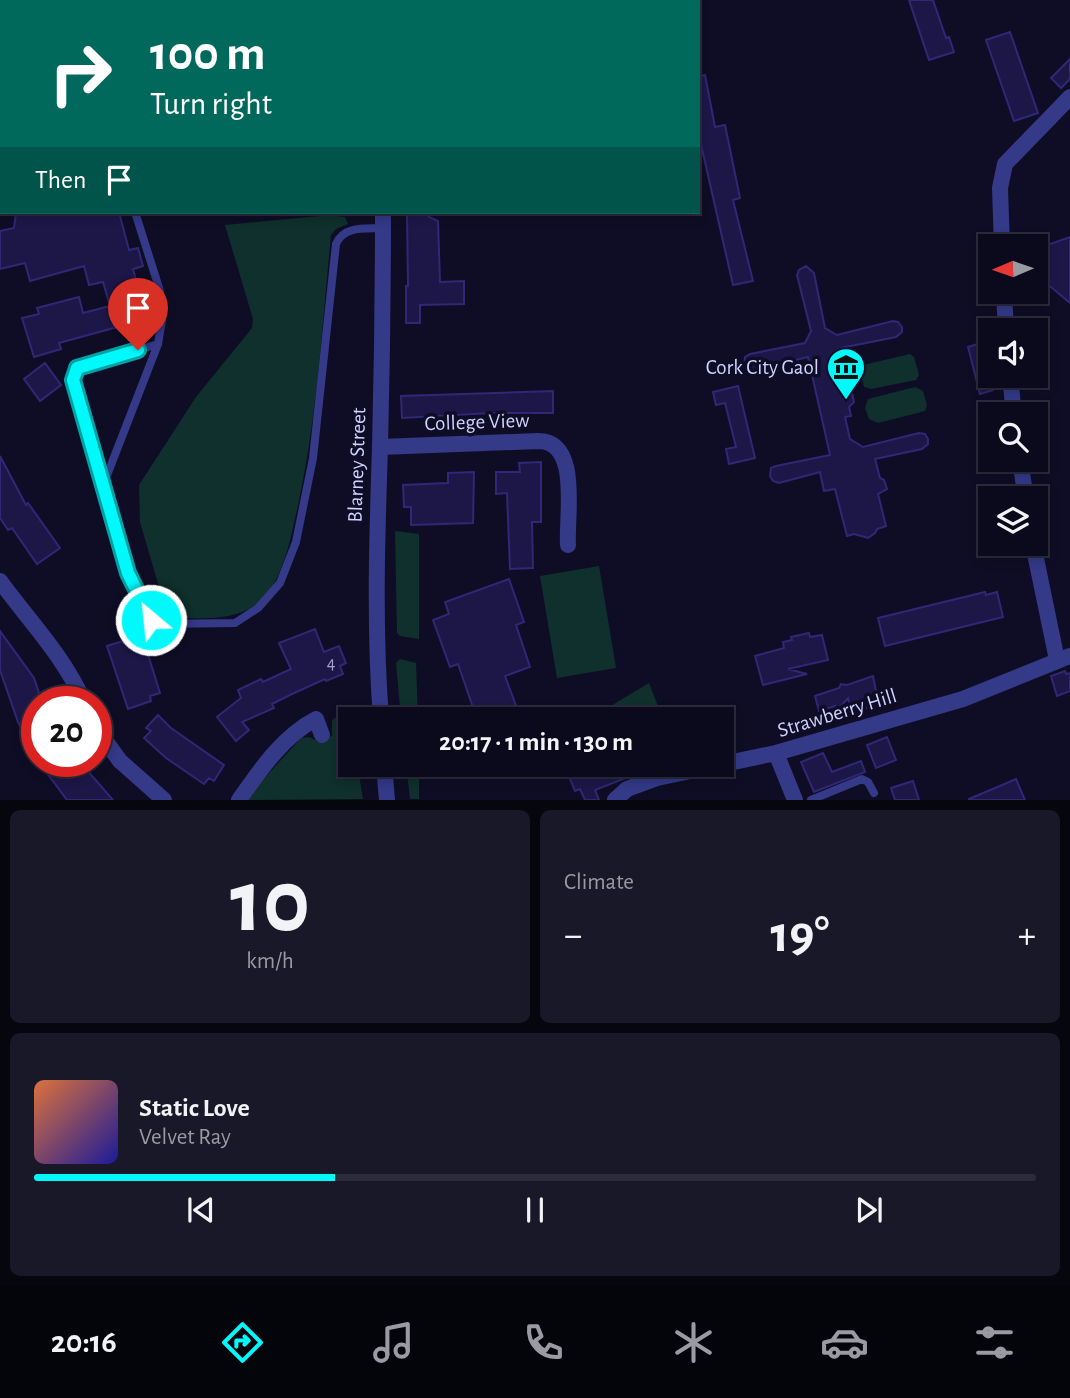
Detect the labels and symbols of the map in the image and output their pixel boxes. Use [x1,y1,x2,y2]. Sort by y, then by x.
north arrow [978,234,1048,304]
pin [108,278,168,350]
museum icon: Cork City Gaol [825,346,867,401]
place label: Cork City Gaol [706,357,819,378]
street label: Blarney Street [344,407,370,523]
street label: College View [424,410,530,434]
position arrow [114,583,188,657]
house number: 4 [327,655,336,673]
street label: Strawberry Hill [775,685,899,741]
speed limit sign: 20 [21,686,112,777]

